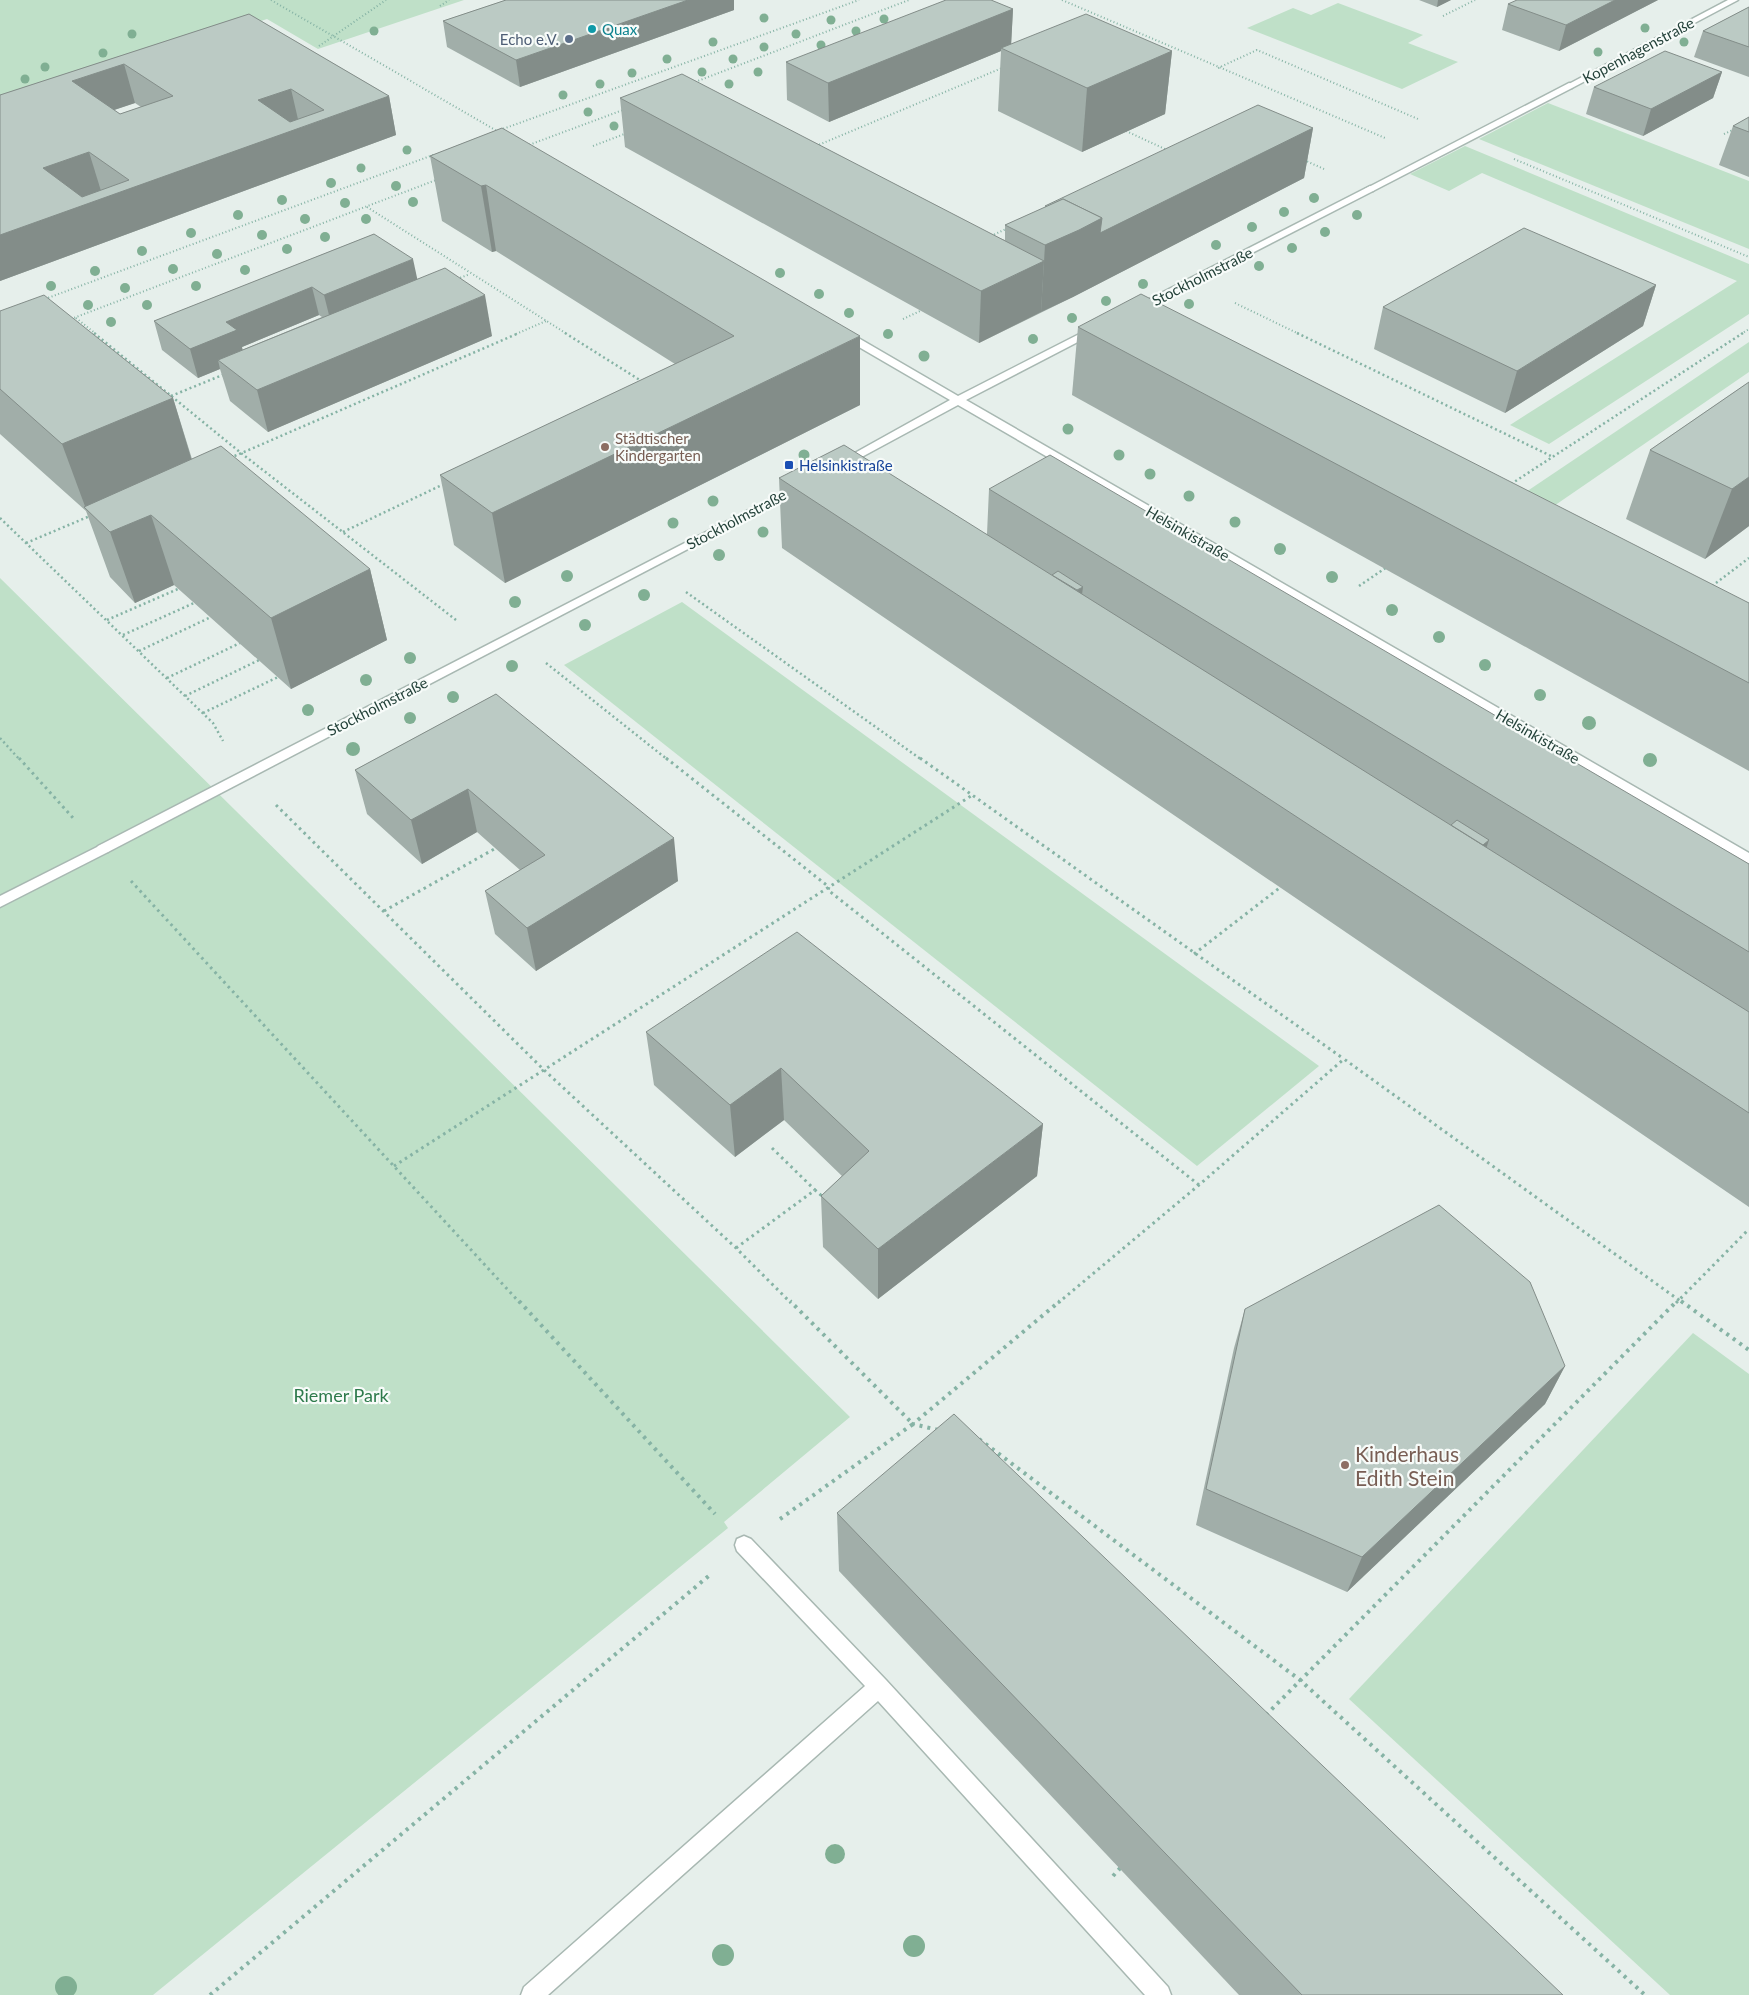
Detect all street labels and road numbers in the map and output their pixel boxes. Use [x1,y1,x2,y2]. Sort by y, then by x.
street label: Kopenhagenstraße [1579,13,1697,87]
street label: Stockholmstraße [1149,243,1255,309]
street label: Stockholmstraße [683,485,789,553]
street label: Helsinkistraße [1143,502,1233,564]
street label: Stockholmstraße [324,673,430,739]
street label: Helsinkistraße [1493,705,1583,767]

